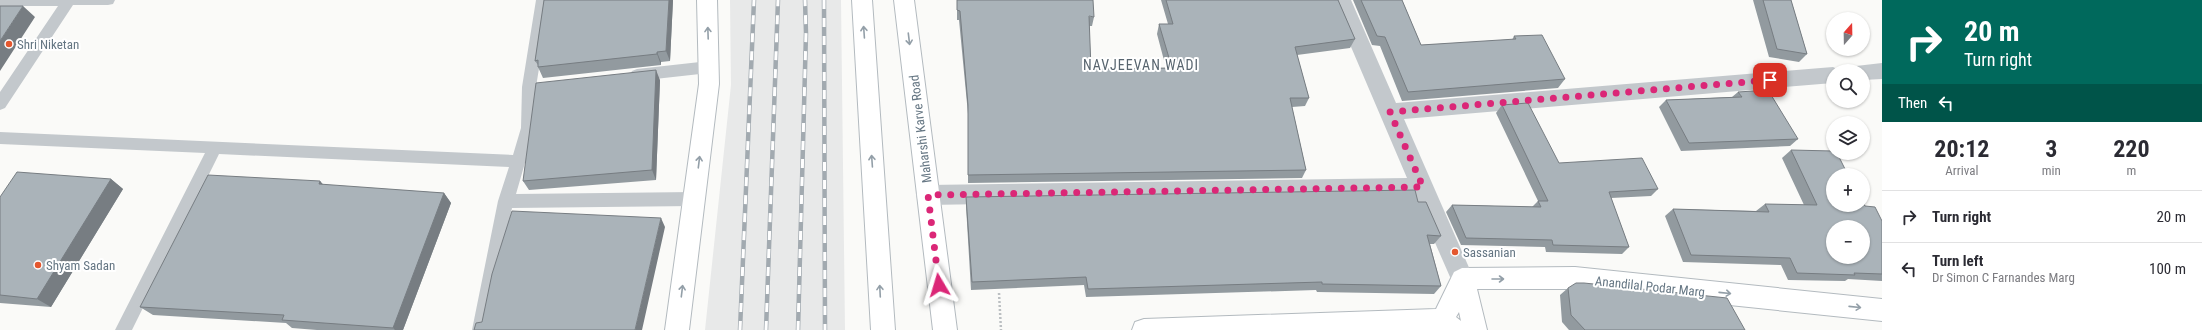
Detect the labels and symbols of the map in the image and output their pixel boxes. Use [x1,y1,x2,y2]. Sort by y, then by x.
north arrow [1826,12,1870,56]
one-way arrow [861,26,868,39]
one-way arrow [704,27,712,40]
one-way arrow [905,32,913,45]
place label: Shri Niketan [17,37,79,52]
marker: Shri Niketan [4,39,14,49]
district label: NAVJEEVAN WADI [1083,57,1199,73]
pin [1753,63,1787,97]
street label: Maharshi Karve Road [906,74,935,184]
one-way arrow [869,155,876,168]
one-way arrow [695,156,703,169]
place label: Sassanian [1463,245,1516,260]
marker: Sassanian [1450,247,1460,257]
place label: Shyam Sadan [46,258,115,273]
marker: Shyam Sadan [33,260,43,270]
position arrow [918,264,960,306]
street label: Anandilal Podar Marg [1594,273,1706,300]
one-way arrow [1491,275,1504,283]
one-way arrow [678,285,686,298]
one-way arrow [877,285,884,298]
one-way arrow [1718,290,1731,297]
one-way arrow [1848,303,1861,311]

